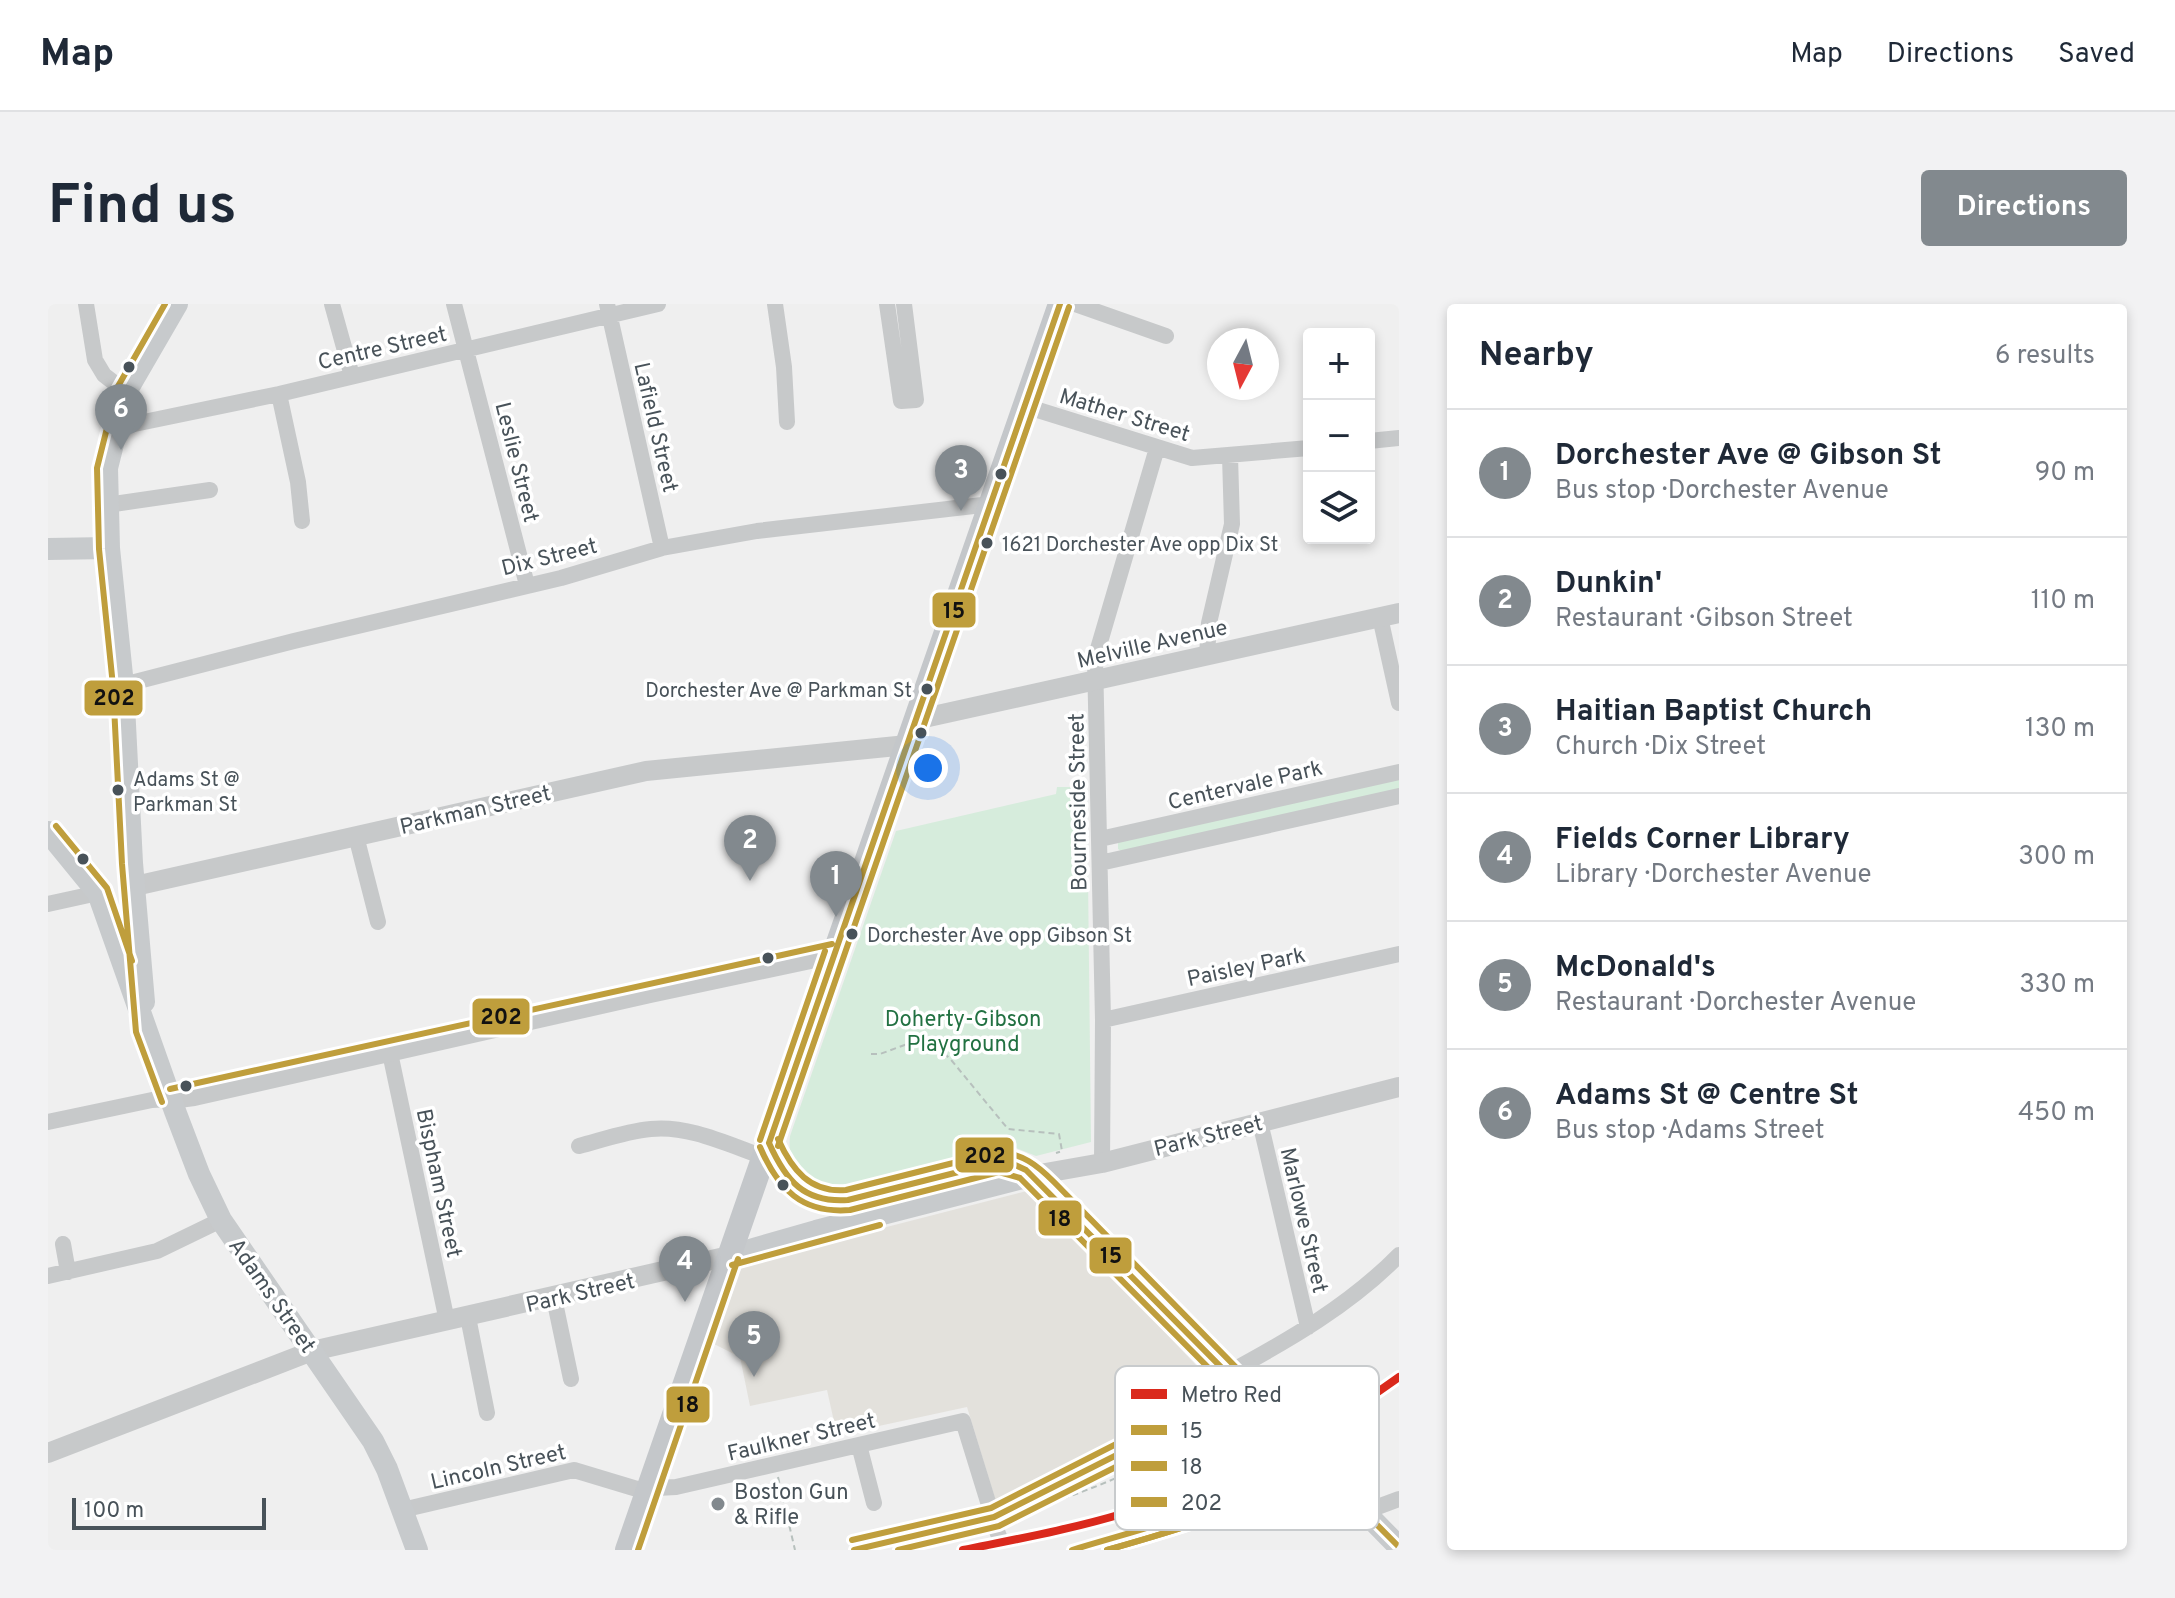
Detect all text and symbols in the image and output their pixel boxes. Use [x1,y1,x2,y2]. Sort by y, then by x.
text: Map [40,31,114,80]
text: Map [1790,37,1843,73]
text: Directions [1887,37,2014,73]
text: Saved [2058,37,2135,73]
button: Directions [1921,170,2127,246]
text: Find us [48,173,237,243]
street label: Centre Street [315,321,450,377]
north arrow [1207,328,1279,400]
map controls [1303,328,1375,544]
button: + [1303,328,1375,400]
text: Nearby [1479,335,1594,378]
text: 6 results [1995,340,2095,373]
unlabelled marker [121,359,137,375]
street label: Lafield Street [627,360,683,495]
pin: 6 [95,384,147,450]
street label: Mather Street [1056,384,1193,449]
street label: Leslie Street [488,400,544,526]
button: − [1303,400,1375,472]
text: Dorchester Ave @ Gibson St [1555,438,1942,475]
pin: 3 [935,445,987,511]
text: 1 [1500,457,1510,490]
text: 90 m [2035,457,2095,490]
unlabelled marker [993,466,1009,482]
button: layers [1303,472,1375,544]
text: Bus stop · Dorchester Avenue [1555,475,1889,508]
place label: 1621 Dorchester Ave opp Dix St [1002,533,1278,559]
street label: Dix Street [499,534,600,583]
marker: 1621 Dorchester Ave opp Dix St [979,535,995,551]
text: Dunkin' [1555,566,1662,603]
text: 2 [1497,585,1513,618]
text: 110 m [2031,585,2095,618]
line badge: 15 [931,591,977,629]
text: 15 [943,599,965,626]
text: Restaurant · Gibson Street [1555,603,1853,636]
street label: Melville Avenue [1075,615,1230,676]
line badge: 202 [83,679,144,717]
place label: Dorchester Ave @ Parkman St [645,679,912,705]
marker: Dorchester Ave @ Parkman St [919,681,935,697]
text: 202 [93,686,135,713]
text: Haitian Baptist Church [1555,694,1872,731]
street label: Bourneside Street [1064,713,1095,891]
text: 3 [1497,713,1513,746]
text: 130 m [2025,713,2095,746]
unlabelled marker [913,725,929,741]
text: Church · Dix Street [1555,731,1766,764]
your location [908,748,948,788]
street label: Centervale Park [1166,756,1326,817]
place label: Adams St @ Parkman St [133,768,240,819]
street label: Parkman Street [397,781,554,842]
marker: Adams St @ Parkman St [110,782,126,798]
pin: 2 [724,815,776,881]
text: Fields Corner Library [1555,822,1850,859]
text: 4 [1497,841,1513,874]
text: 300 m [2018,841,2095,874]
unlabelled marker [75,851,91,867]
pin: 1 [810,851,862,917]
text: Library · Dorchester Avenue [1555,859,1871,892]
place label: Dorchester Ave opp Gibson St [867,924,1132,950]
marker: Dorchester Ave opp Gibson St [844,926,860,942]
street label: Paisley Park [1185,943,1308,994]
unlabelled marker [760,950,776,966]
text: McDonald's [1555,950,1716,987]
text: 5 [1497,969,1513,1002]
text: 330 m [2019,969,2095,1002]
text: Restaurant · Dorchester Avenue [1555,987,1916,1020]
line badge: 202 [471,997,531,1036]
text: 202 [480,1005,522,1032]
park label: Doherty-Gibson Playground [885,1007,1041,1059]
unlabelled marker [178,1078,194,1094]
text: Adams St @ Centre St [1555,1078,1858,1115]
text: 6 [1497,1097,1513,1130]
text: 450 m [2018,1097,2095,1130]
street label: Bispham Street [409,1107,467,1260]
street label: Park Street [1151,1111,1266,1164]
text: Bus stop · Adams Street [1555,1115,1825,1148]
line badge: 202 [954,1136,1015,1174]
text: 202 [964,1144,1006,1171]
street label: Marlowe Street [1273,1145,1332,1296]
unlabelled marker [775,1177,791,1193]
line badge: 18 [1037,1199,1083,1237]
text: 18 [1049,1207,1071,1234]
street label: Adams Street [222,1234,320,1359]
pin: 4 [659,1236,711,1302]
line badge: 15 [1088,1236,1133,1275]
text: 15 [1100,1244,1122,1271]
street label: Park Street [523,1269,638,1320]
pin: 5 [728,1311,780,1377]
legend [1115,1366,1379,1530]
text: Metro Red [1181,1383,1282,1410]
line badge: 18 [665,1385,711,1424]
text: 18 [677,1393,699,1420]
street label: Faulkner Street [725,1408,878,1469]
text: 15 [1181,1419,1203,1446]
street label: Lincoln Street [428,1440,569,1497]
text: 18 [1181,1455,1203,1482]
place label: Boston Gun & Rifle [734,1480,849,1532]
text: 202 [1181,1491,1222,1518]
scale bar [72,1494,266,1530]
marker: Boston Gun & Rifle [709,1495,727,1513]
text: 100 m [84,1498,144,1525]

